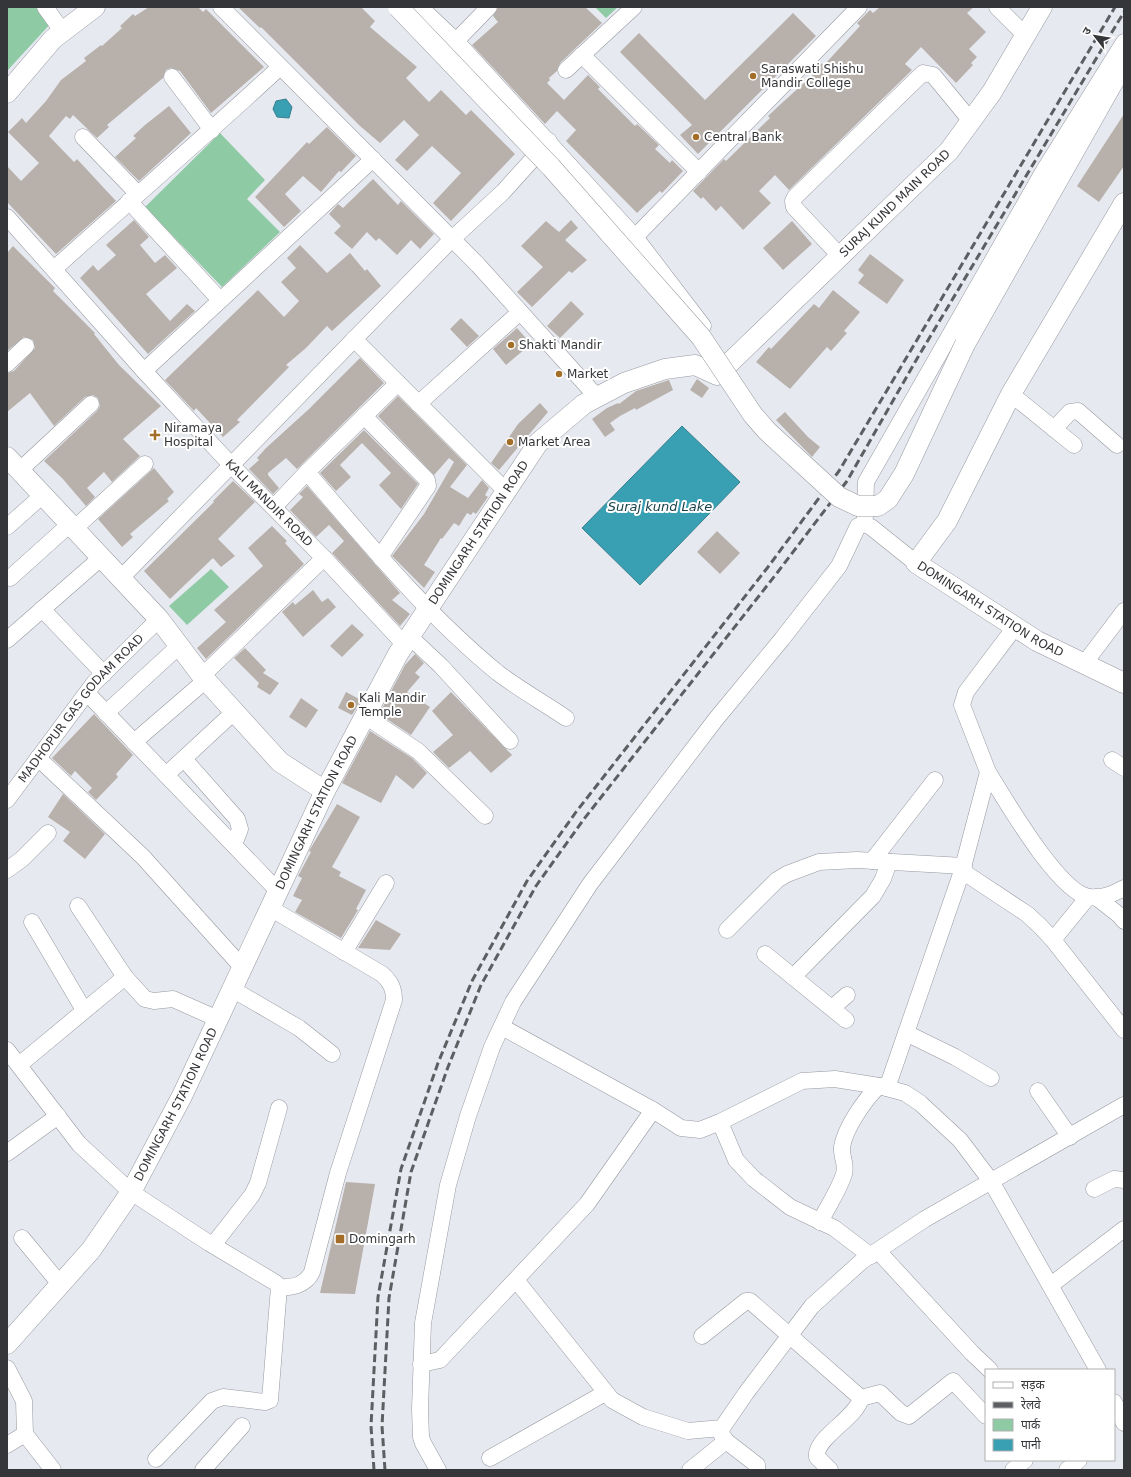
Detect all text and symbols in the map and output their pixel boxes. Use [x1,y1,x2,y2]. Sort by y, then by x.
north arrow [1075,16,1115,56]
text: उ [1080,25,1094,37]
place label: Saraswati Shishu Mandir College [761,62,864,90]
marker: Saraswati Shishu Mandir College [748,71,758,81]
place label: Central Bank [704,130,782,144]
marker: Central Bank [691,132,701,142]
street label: SURAJ KUND MAIN ROAD [837,147,953,260]
place label: Shakti Mandir [519,338,602,352]
marker: Shakti Mandir [506,340,516,350]
place label: Market [567,367,609,381]
marker: Market [554,369,564,379]
place label: Niramaya Hospital [164,421,222,449]
marker: Niramaya Hospital [149,429,161,441]
place label: Market Area [518,435,591,449]
marker: Market Area [505,437,515,447]
street label: KALI MANDIR ROAD [222,457,316,550]
street label: DOMINGARH STATION ROAD [426,458,531,607]
water label: Suraj kund Lake [608,499,712,514]
street label: DOMINGARH STATION ROAD [915,559,1066,660]
street label: MADHOPUR GAS GODAM ROAD [15,631,146,785]
place label: Kali Mandir Temple [358,691,426,719]
marker: Kali Mandir Temple [346,700,356,710]
street label: DOMINGARH STATION ROAD [273,733,360,892]
street label: DOMINGARH STATION ROAD [131,1025,220,1183]
place label: Domingarh [349,1232,416,1246]
marker: Domingarh [334,1233,346,1245]
legend [985,1369,1115,1461]
text: सड़क [1021,1378,1046,1392]
text: रेलवे [1021,1397,1041,1412]
text: पार्क [1021,1418,1041,1432]
text: पानी [1021,1437,1042,1452]

